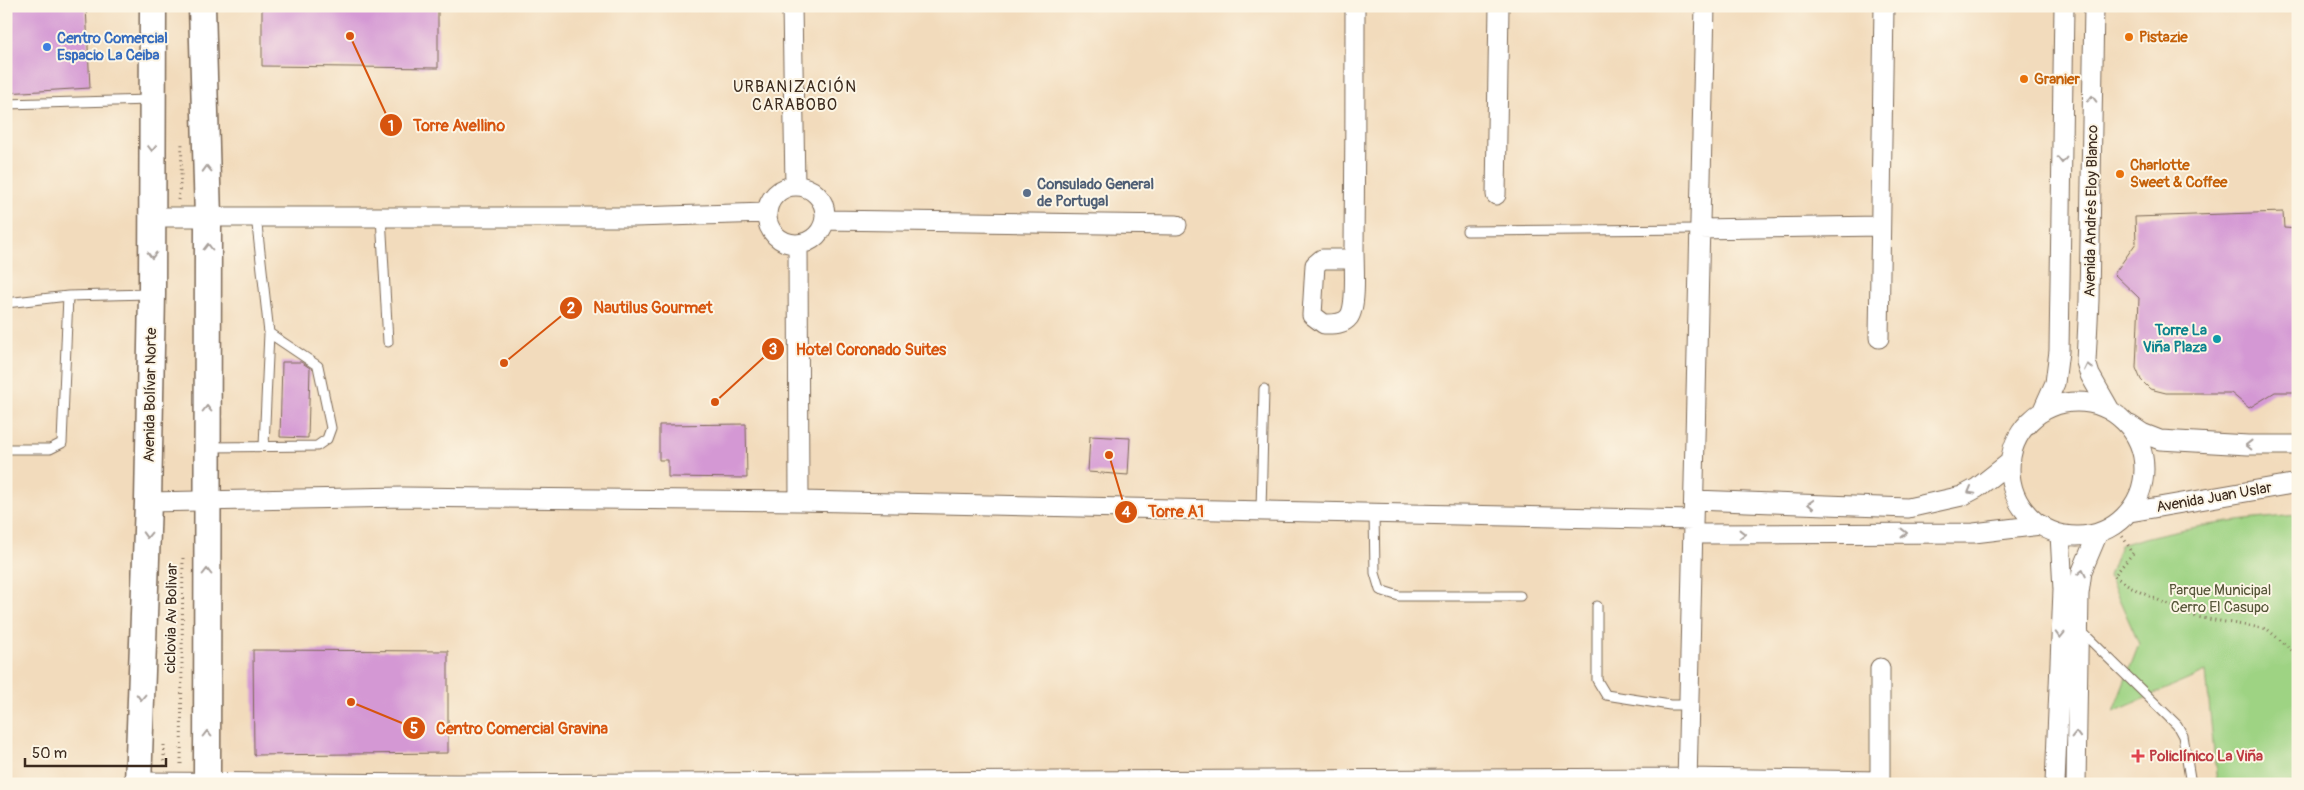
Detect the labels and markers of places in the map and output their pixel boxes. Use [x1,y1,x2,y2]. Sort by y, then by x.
place label: Pistazie [2139,28,2188,47]
place label: Centro Comercial Espacio La Ceiba [57,29,168,65]
marker: Pistazie [2123,31,2135,43]
marker: Centro Comercial Espacio La Ceiba [41,41,53,53]
place label: Granier [2034,70,2080,89]
marker: Granier [2018,73,2030,85]
callout: Torre Avellino [378,110,515,141]
place label: Charlotte Sweet & Coffee [2130,156,2228,192]
marker: Charlotte Sweet & Coffee [2114,168,2126,180]
place label: Consulado General de Portugal [1037,175,1154,211]
marker: Consulado General de Portugal [1021,187,1033,199]
callout: Nautilus Gourmet [558,292,723,323]
place label: Torre La Viña Plaza [2143,321,2207,357]
marker: Torre La Viña Plaza [2211,333,2223,345]
callout: Hotel Coronado Suites [761,334,956,365]
callout: Torre A1 [1113,496,1214,527]
callout: Centro Comercial Gravina [402,713,618,744]
place label: Policlínico La Viña [2149,747,2263,766]
marker: Policlínico La Viña [2131,749,2145,763]

